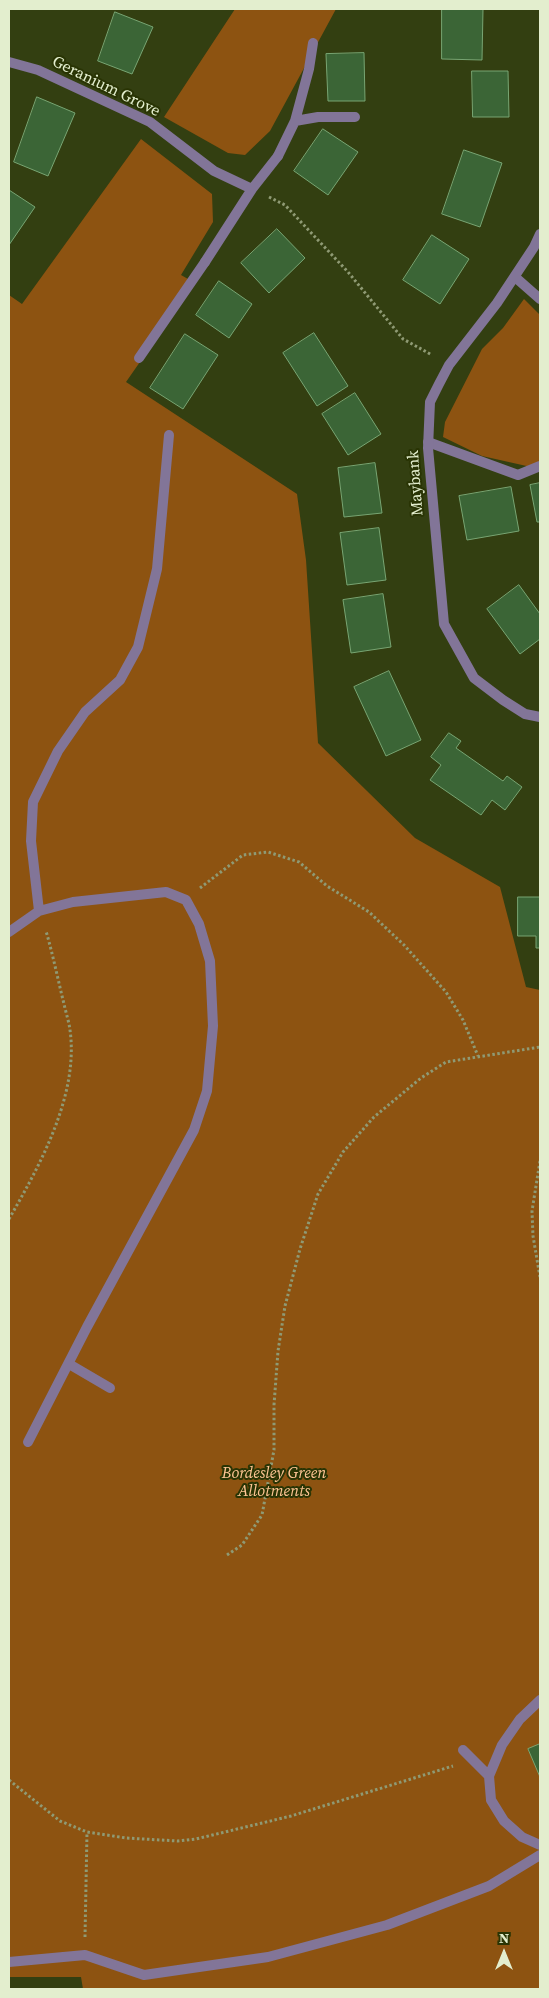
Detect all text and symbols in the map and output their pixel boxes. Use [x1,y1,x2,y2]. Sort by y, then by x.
street label: Geranium Grove [49,53,163,121]
street label: Maybank [404,450,428,516]
park label: Bordesley Green Allotments [222,1464,326,1502]
north arrow [479,1928,529,1978]
text: N [499,1928,509,1948]

